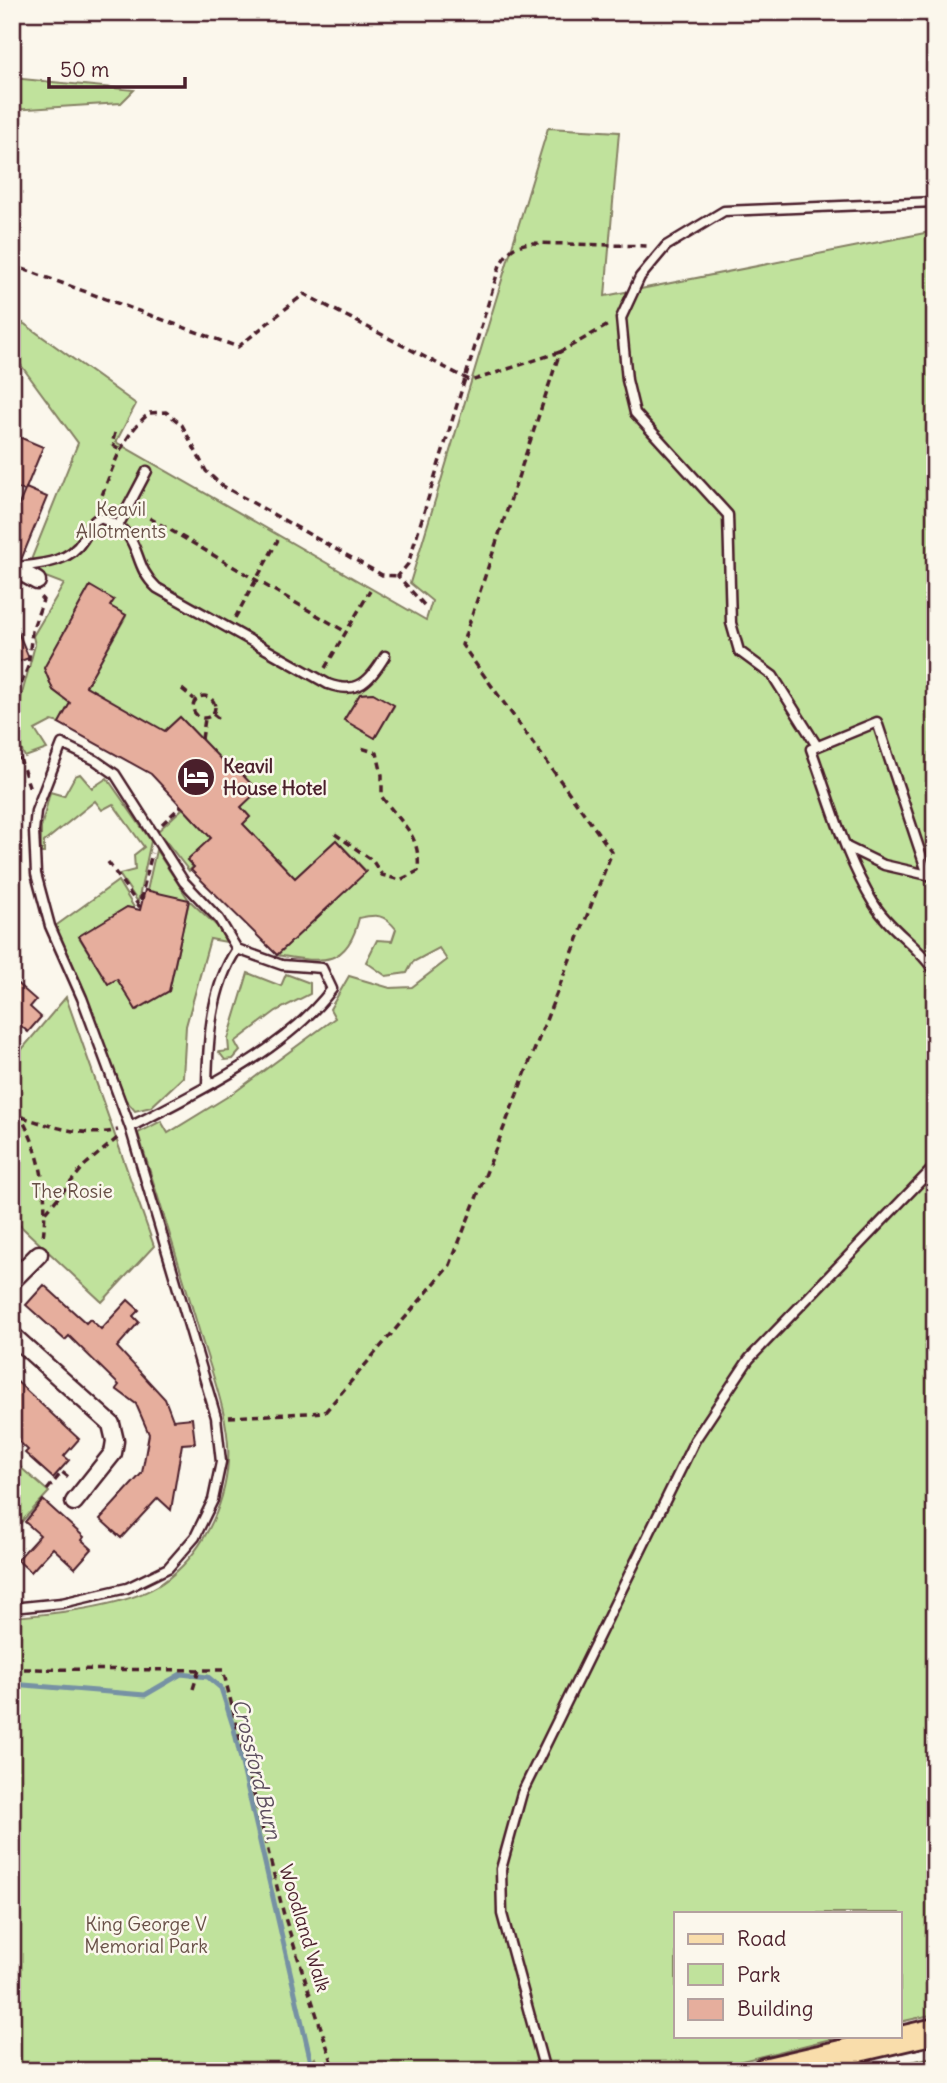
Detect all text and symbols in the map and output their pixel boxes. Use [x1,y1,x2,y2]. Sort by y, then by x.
scale bar [49,46,186,90]
text: 50 m [60,56,109,83]
park label: Keavil Allotments [76,497,166,543]
place label: Keavil House Hotel [223,754,327,800]
hotel icon: Keavil House Hotel [175,756,217,798]
park label: The Rosie [31,1179,113,1203]
water label: Crossford Burn [227,1696,288,1843]
street label: Woodland Walk [274,1861,336,1995]
park label: King George V Memorial Park [84,1912,208,1958]
legend [674,1912,902,2038]
text: Road [737,1925,786,1952]
text: Park [737,1961,780,1988]
text: Building [737,1995,813,2022]

